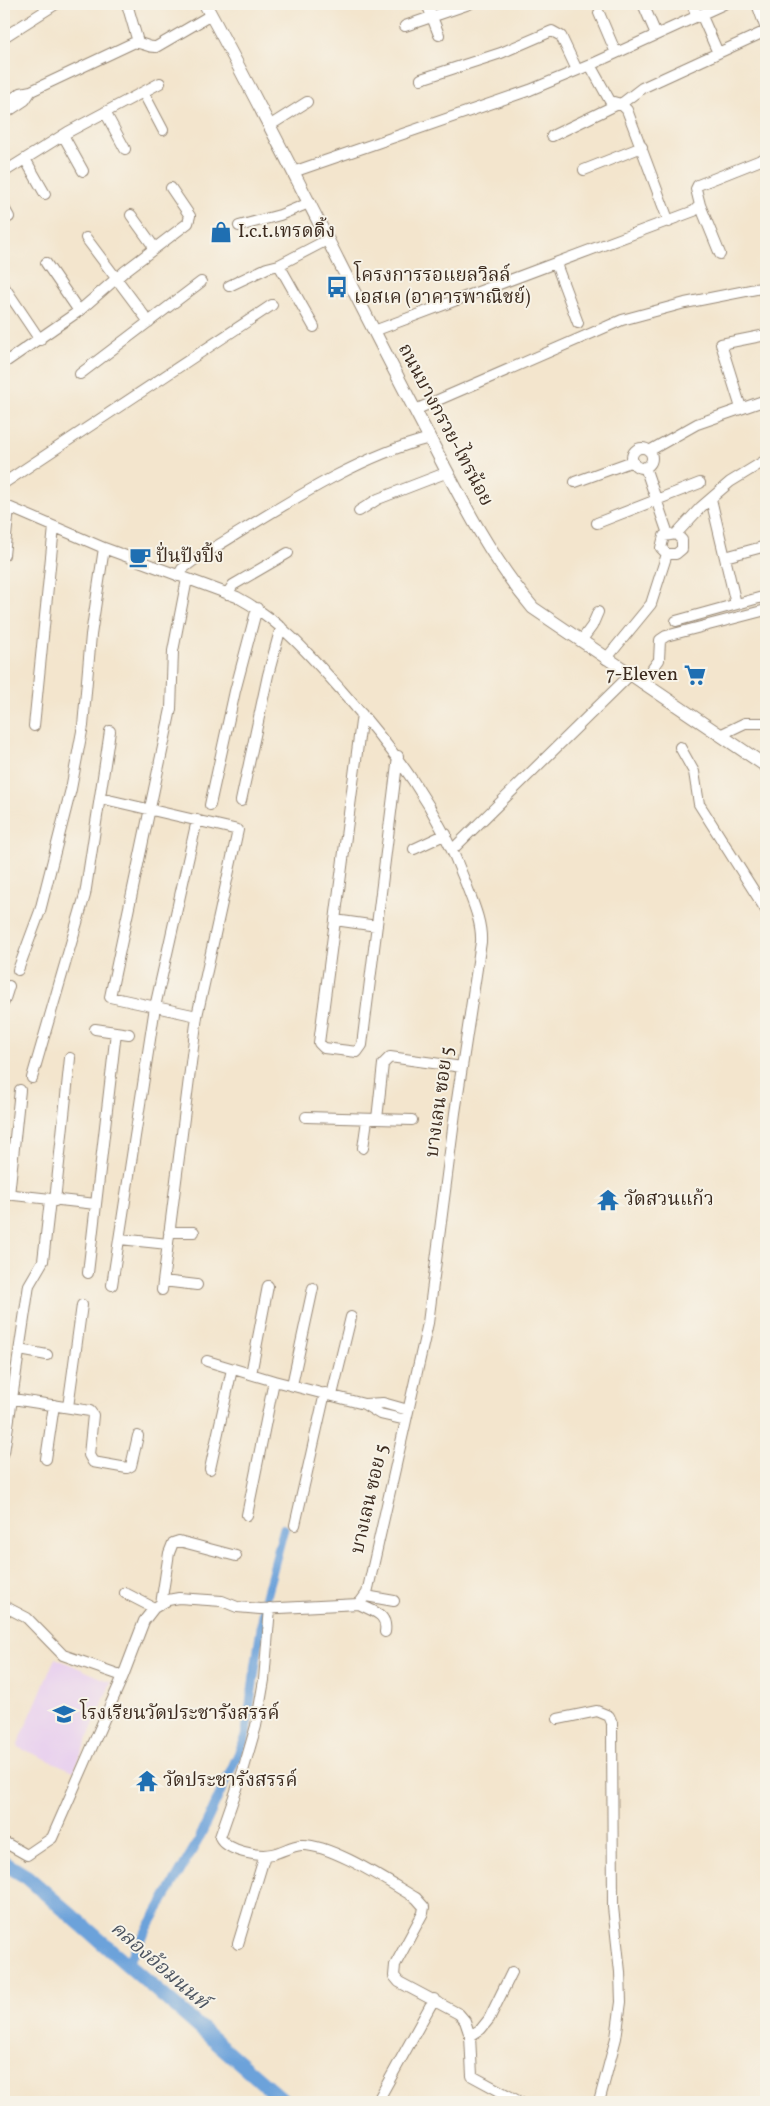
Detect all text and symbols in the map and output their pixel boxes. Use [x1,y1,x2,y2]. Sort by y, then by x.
place label: I.c.t.เทรดดิ้ง [238,216,335,245]
shop icon: I.c.t.เทรดดิ้ง [208,219,234,245]
place label: โครงการรอแยลวิลล์ เอสเค (อาคารพาณิชย์) [353,260,531,311]
bus stop icon: โครงการรอแยลวิลล์ เอสเค (อาคารพาณิชย์) [324,274,350,300]
street label: ถนนบางกรวย-ไทรน้อย [391,338,501,511]
place label: ปั่นปังปิ้ง [156,541,224,570]
cafe icon: ปั่นปังปิ้ง [127,544,153,570]
place label: 7-Eleven [606,662,678,688]
supermarket icon: 7-Eleven [682,662,708,688]
street label: บางเลน ซอย 5 [419,1045,461,1159]
temple icon: วัดสวนแก้ว [595,1187,621,1213]
place label: วัดสวนแก้ว [624,1187,714,1213]
street label: บางเลน ซอย 5 [345,1442,395,1556]
place label: โรงเรียนวัดประชารังสรรค์ [79,1698,280,1727]
school or university icon: โรงเรียนวัดประชารังสรรค์ [51,1701,77,1727]
temple icon: วัดประชารังสรรค์ [134,1768,160,1794]
place label: วัดประชารังสรรค์ [163,1768,297,1794]
water label: คลองอ้อมนนท์ [104,1915,217,2019]

